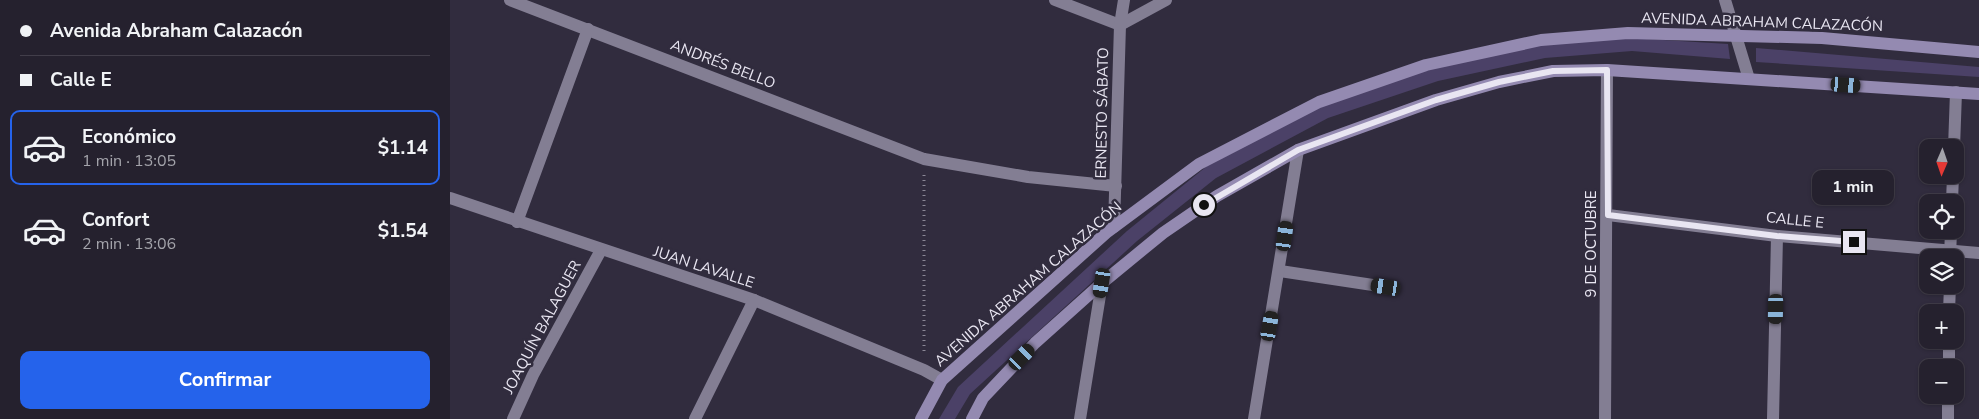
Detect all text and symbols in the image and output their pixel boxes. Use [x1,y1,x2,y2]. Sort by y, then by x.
street label: AVENIDA ABRAHAM CALAZACÓN [1641,7,1883,36]
text: Avenida Abraham Calazacón [50,18,303,44]
street label: ANDRÉS BELLO [668,35,778,93]
street label: ERNESTO SÁBATO [1091,47,1113,179]
text: Calle E [50,67,112,93]
car [1830,76,1861,94]
text: Económico [82,124,176,150]
icon: car [22,125,67,170]
text: $1.14 [378,135,428,161]
north arrow [1919,139,1964,184]
map controls [1919,139,1964,404]
text: 1 min · 13:05 [82,150,176,172]
callout: 1 min [1813,170,1895,204]
text: 1 min [1832,176,1874,198]
street label: 9 DE OCTUBRE [1581,191,1601,297]
route start [1193,194,1215,216]
button: locate [1919,194,1964,239]
street label: AVENIDA ABRAHAM CALAZACÓN [929,196,1126,371]
text: Confort [82,207,149,233]
street label: CALLE E [1765,207,1825,233]
icon: car [22,208,67,253]
text: $1.54 [378,218,428,244]
car [1275,220,1294,252]
route end [1843,231,1865,253]
text: 2 min · 13:06 [82,233,176,255]
street label: JUAN LAVALLE [650,241,757,293]
button: layers [1919,249,1964,294]
street label: JOAQUÍN BALAGUER [498,257,586,398]
car [1092,267,1111,299]
car [1370,277,1401,297]
car [1768,294,1783,324]
button: + [1919,304,1964,349]
car [1260,310,1279,342]
car [1006,341,1037,373]
button: Confirmar [20,351,430,409]
button: − [1919,359,1964,404]

